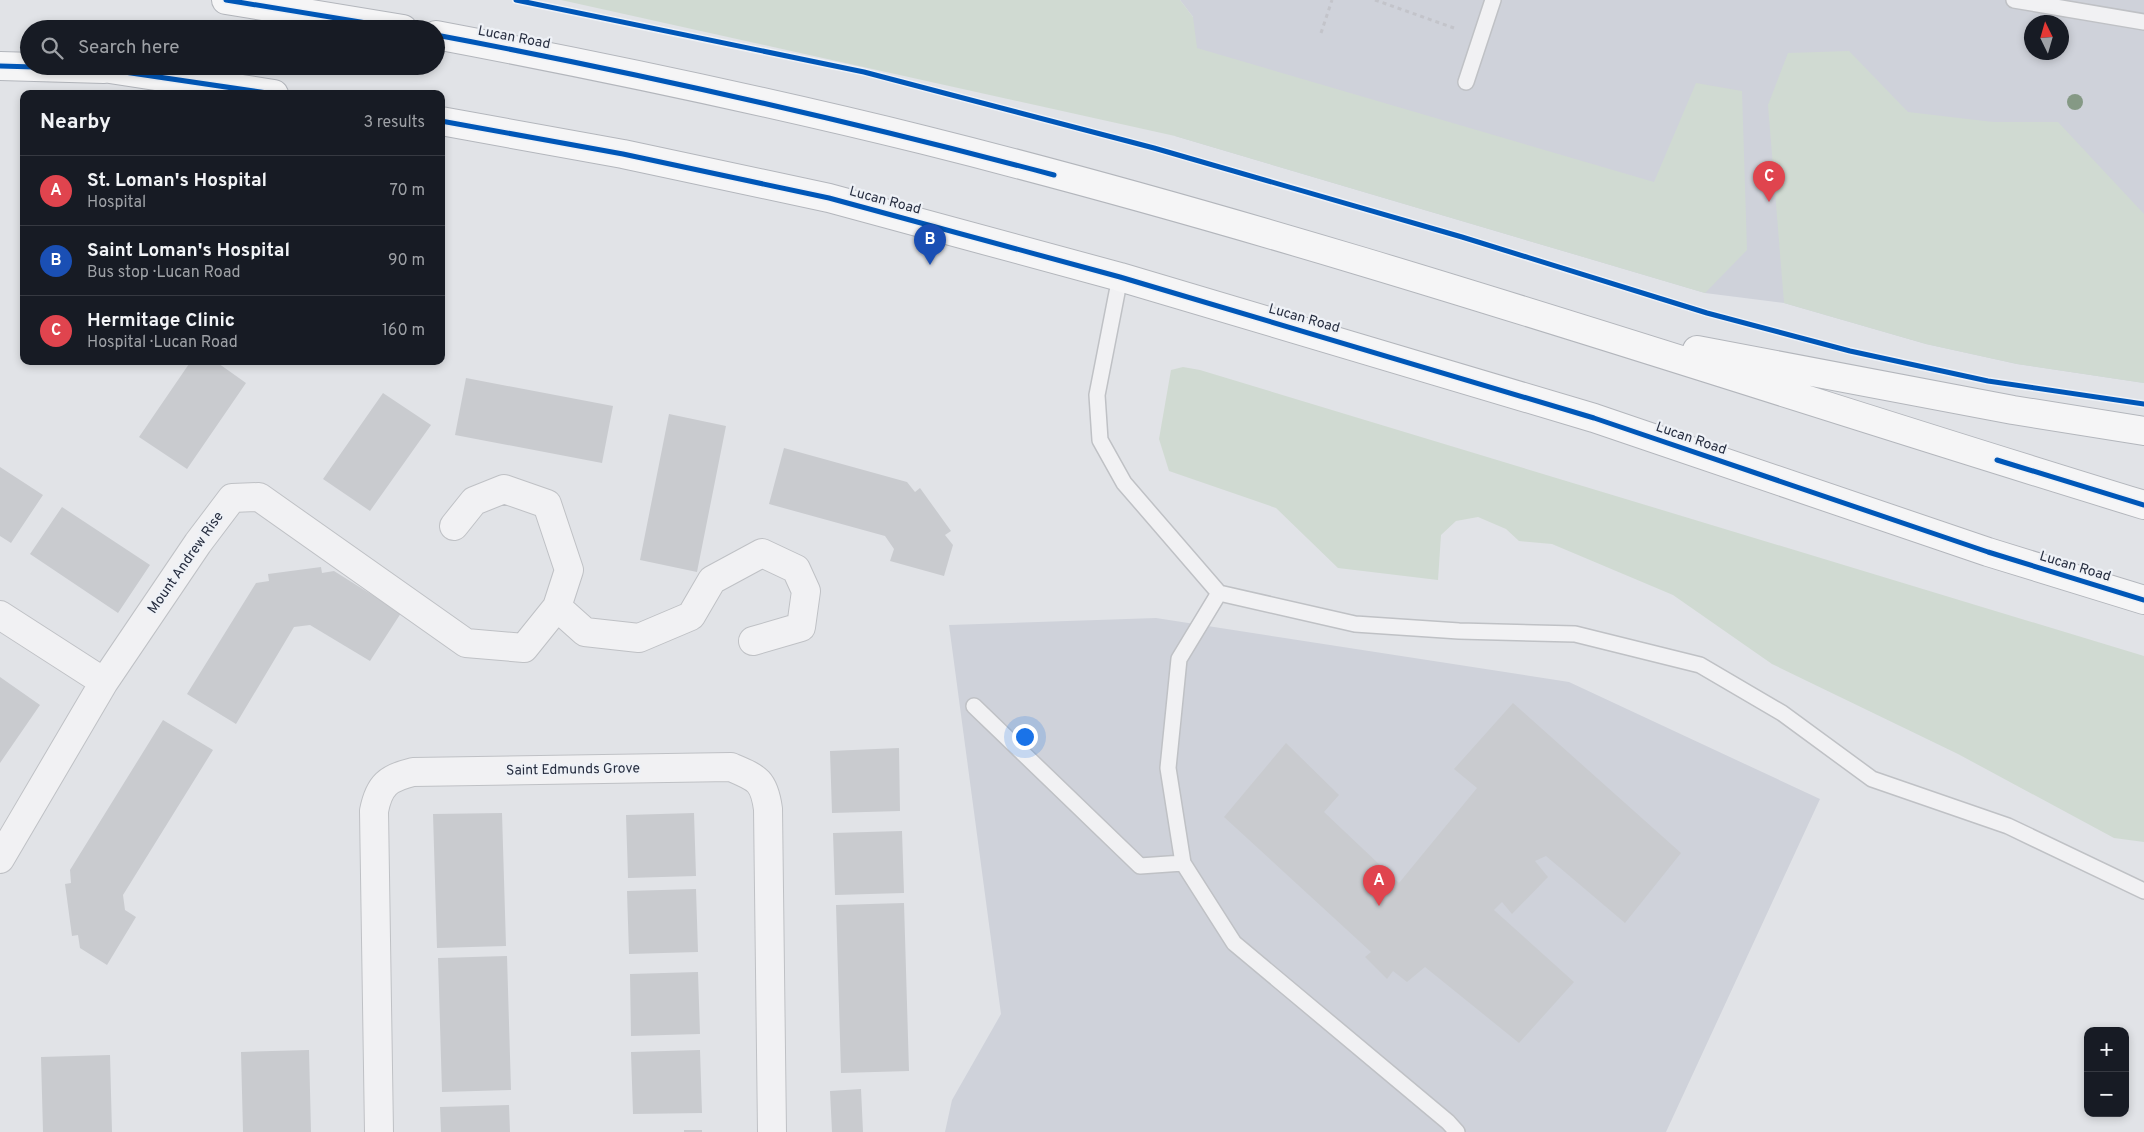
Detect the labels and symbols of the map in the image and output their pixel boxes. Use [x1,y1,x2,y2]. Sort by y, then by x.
north arrow [2024,15,2069,60]
street label: Lucan Road [476,23,552,53]
pin: C [1753,161,1785,202]
street label: Lucan Road [847,183,923,219]
pin: B [914,224,946,265]
street label: Lucan Road [1266,301,1342,337]
street label: Lucan Road [1653,419,1729,459]
street label: Mount Andrew Rise [144,509,228,617]
street label: Lucan Road [2037,548,2113,586]
your location [1012,724,1038,750]
street label: Saint Edmunds Grove [506,760,640,780]
pin: A [1363,865,1395,906]

